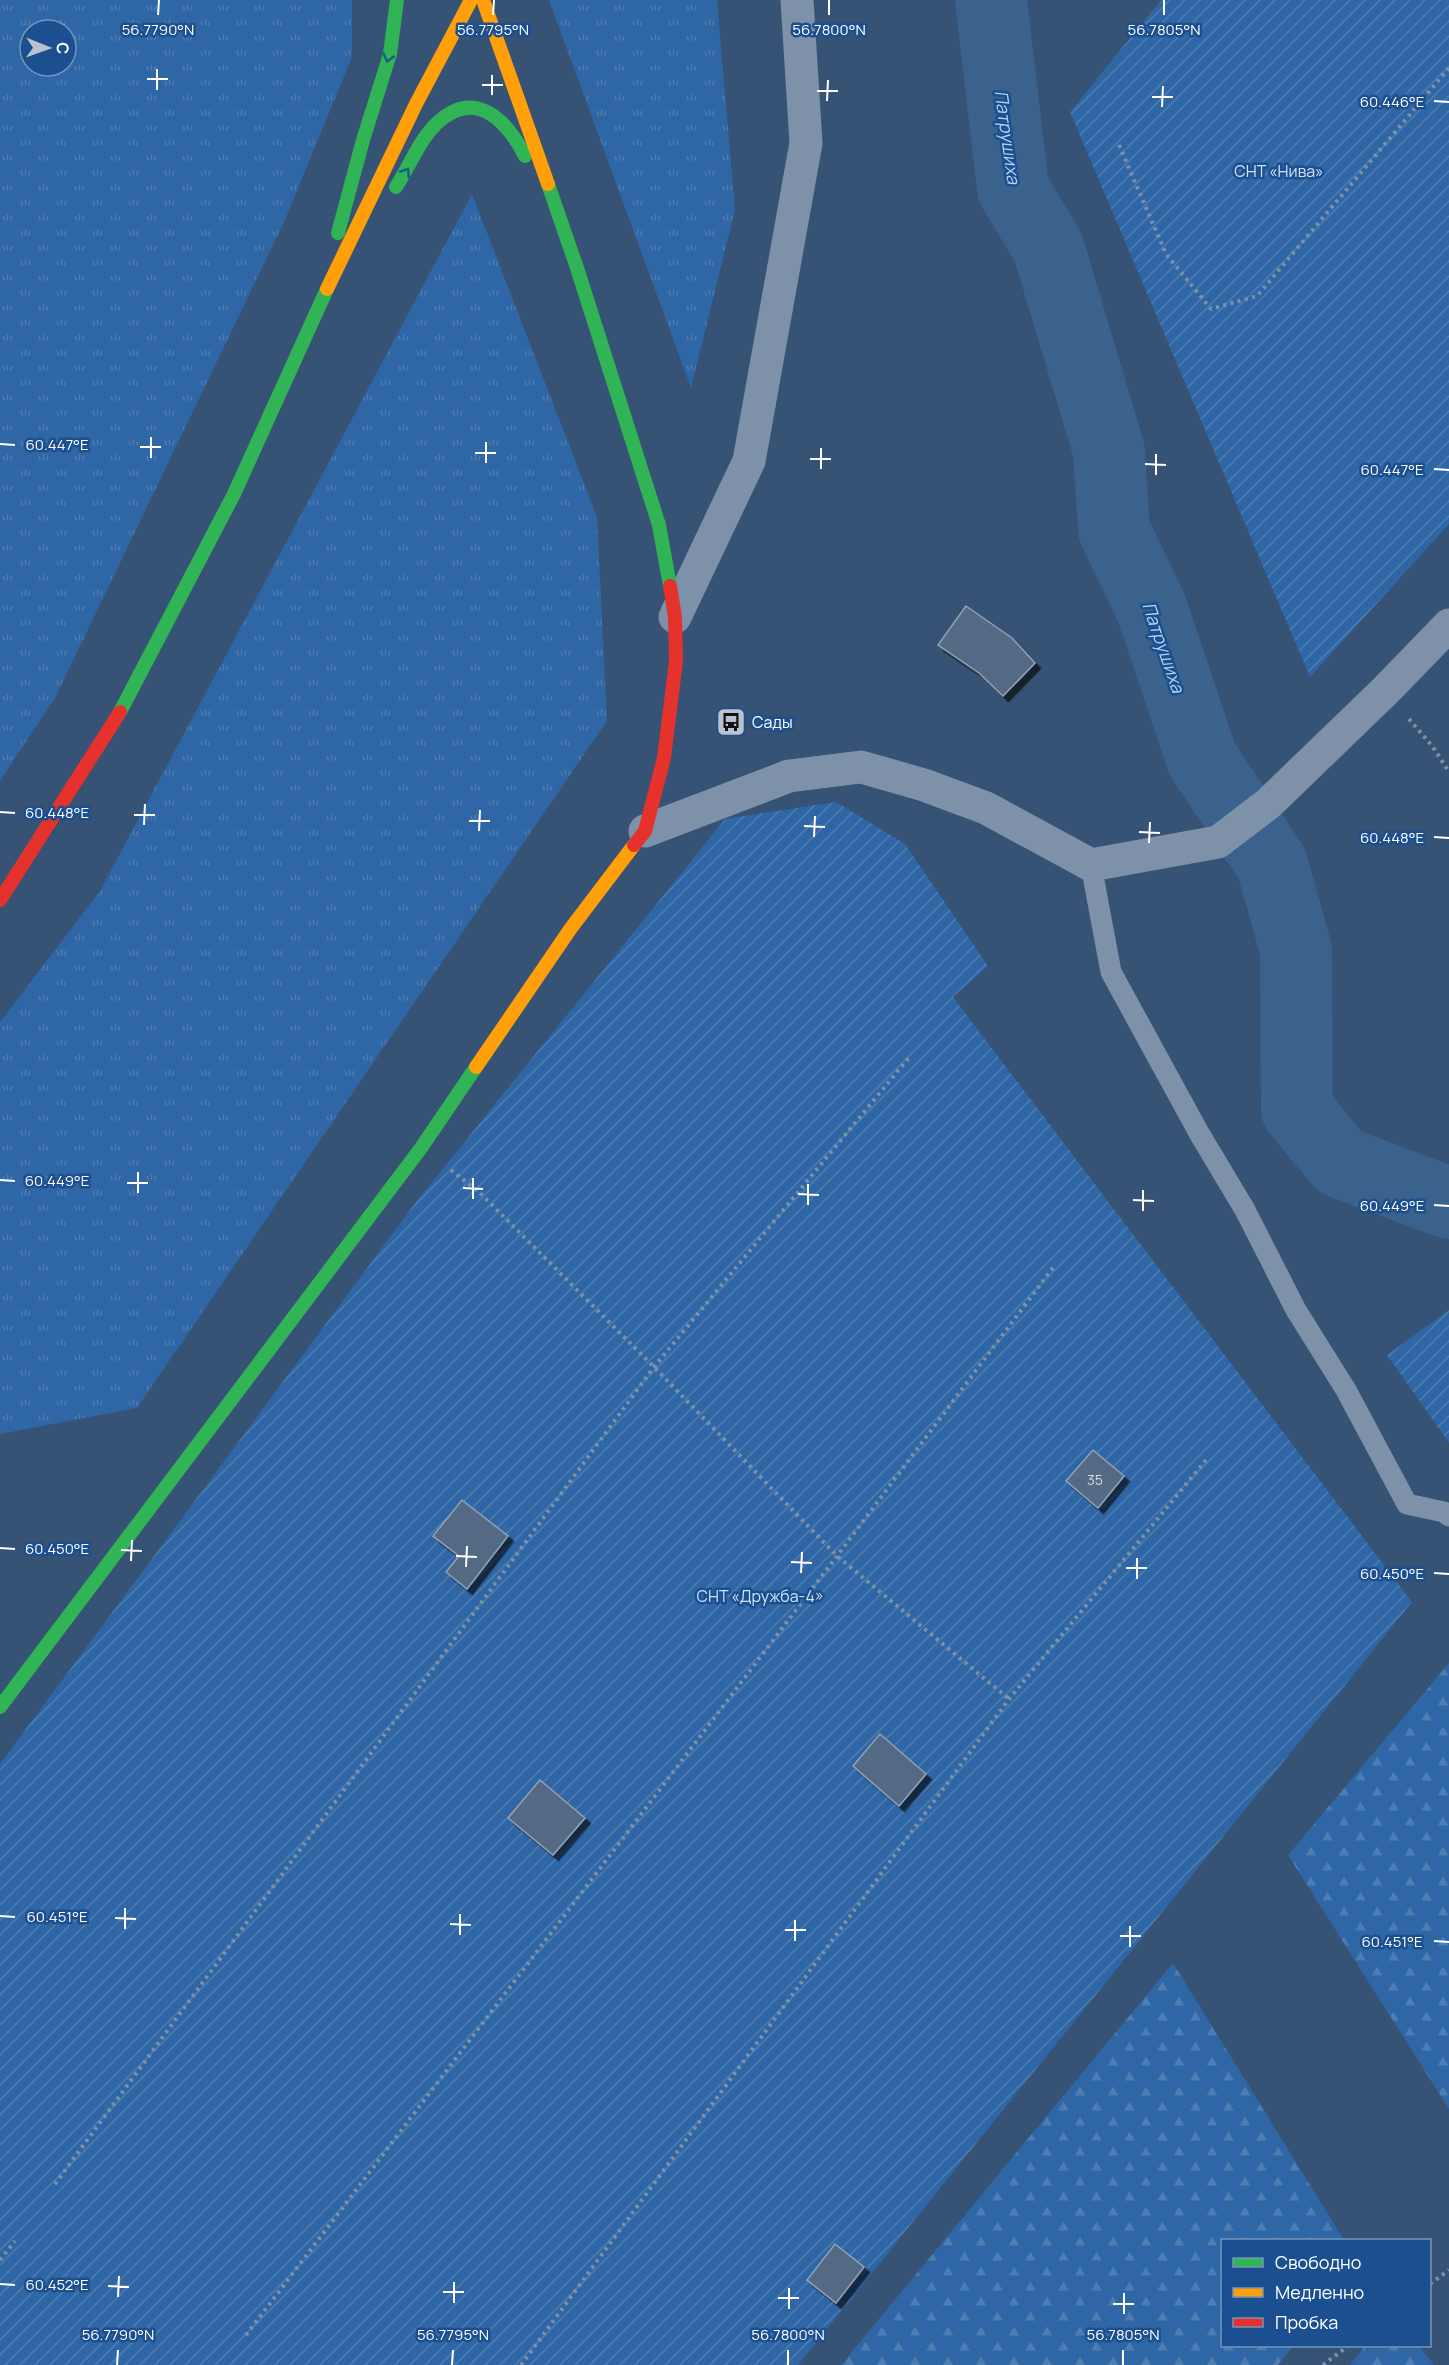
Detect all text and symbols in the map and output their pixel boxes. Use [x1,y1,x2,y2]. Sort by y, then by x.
north arrow [18,18,78,78]
text: 56.7790°N [122,19,194,40]
text: 56.7795°N [457,19,529,40]
text: 56.7800°N [792,19,866,40]
text: 56.7805°N [1128,19,1200,40]
text: С [52,42,74,55]
one-way arrow [382,53,395,63]
water label: Патрушиха [990,89,1027,186]
text: 60.446°E [1360,91,1424,112]
park label: СНТ «Нива» [1234,160,1324,182]
one-way arrow [398,168,410,178]
text: 60.447°E [26,434,88,455]
text: 60.447°E [1361,459,1423,480]
water label: Патрушиха [1137,598,1191,696]
bus stop icon: Сады [715,706,747,738]
place label: Сады [752,711,793,733]
text: 60.448°E [25,802,89,823]
text: 60.448°E [1360,827,1424,848]
text: 60.449°E [25,1170,89,1191]
text: 60.449°E [1360,1195,1424,1216]
house number: 35 [1087,1470,1103,1489]
text: 60.450°E [25,1538,89,1559]
text: 60.450°E [1360,1563,1424,1584]
park label: СНТ «Дружба-4» [697,1585,823,1607]
text: 60.451°E [27,1906,87,1927]
text: 60.451°E [1362,1931,1422,1952]
legend [1221,2239,1431,2347]
text: Свободно [1275,2250,1361,2274]
text: 60.452°E [25,2274,89,2295]
text: Медленно [1275,2280,1364,2304]
text: Пробка [1275,2310,1338,2334]
text: 56.7790°N [82,2324,154,2345]
text: 56.7795°N [417,2324,489,2345]
text: 56.7800°N [751,2324,825,2345]
text: 56.7805°N [1087,2324,1159,2345]

